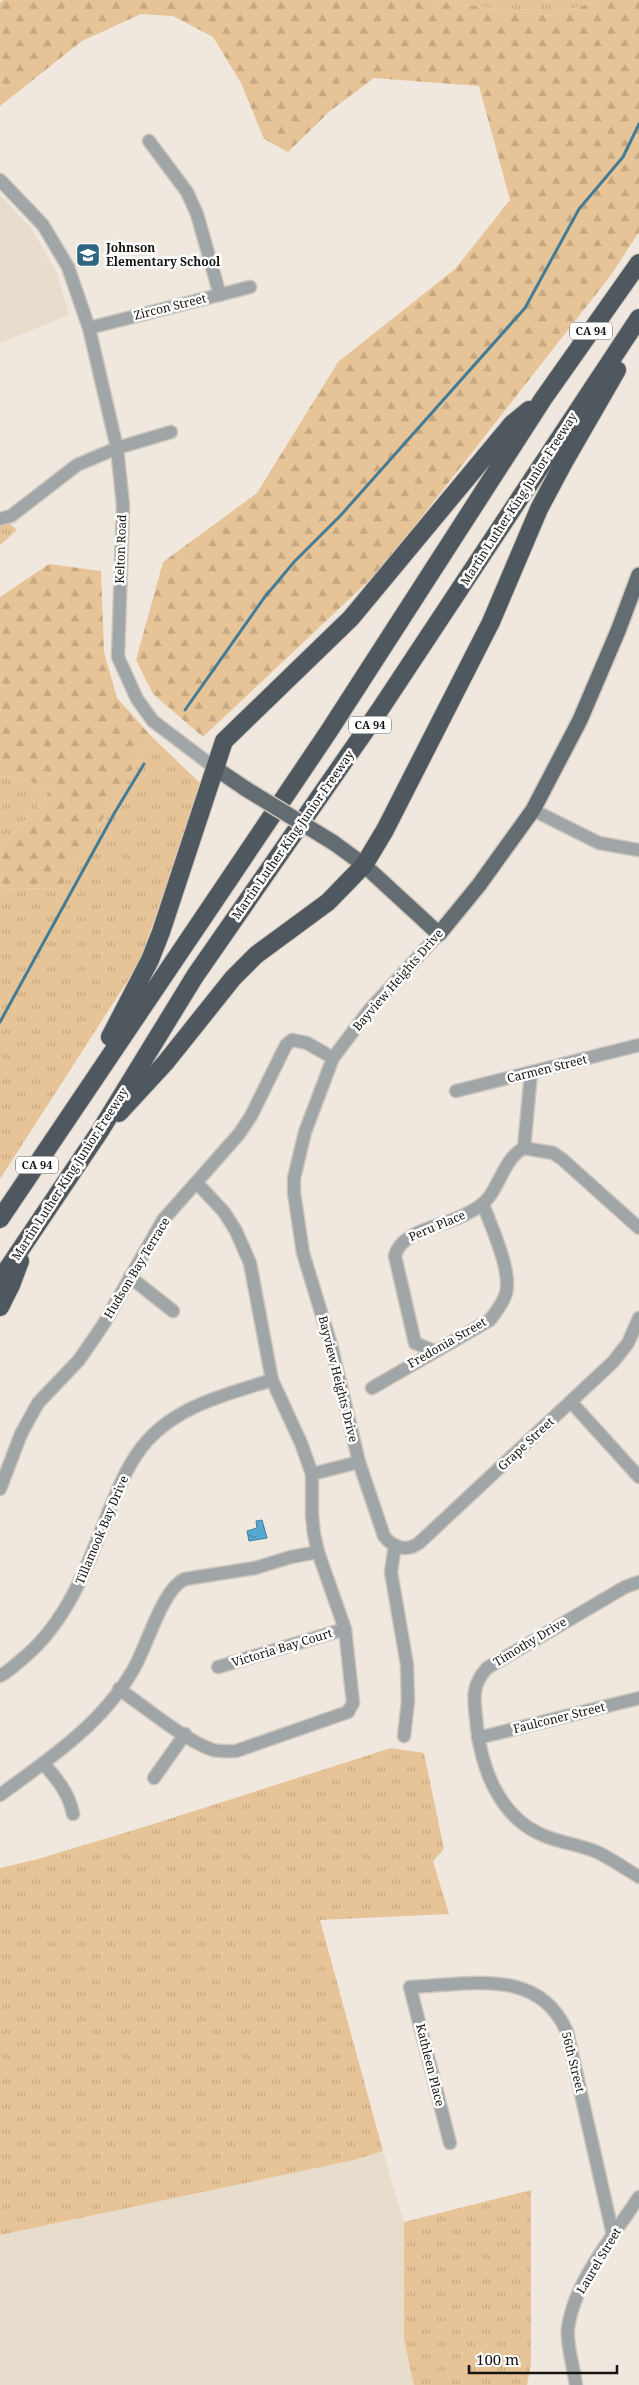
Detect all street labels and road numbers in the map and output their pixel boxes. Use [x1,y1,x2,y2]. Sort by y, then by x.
street label: Zircon Street [132,289,208,324]
road number: CA 94 [570,322,612,340]
street label: Martin Luther King Junior Freeway [456,409,581,588]
street label: Kelton Road [111,513,130,584]
road number: CA 94 [349,716,391,734]
street label: Martin Luther King Junior Freeway [228,747,358,923]
street label: Bayview Heights Drive [349,925,447,1034]
street label: Carmen Street [505,1050,589,1087]
street label: Martin Luther King Junior Freeway [7,1084,132,1263]
road number: CA 94 [16,1156,58,1174]
street label: Peru Place [406,1206,468,1245]
street label: Hudson Bay Terrace [100,1214,174,1322]
street label: Fredonia Street [404,1313,489,1372]
street label: Bayview Heights Drive [315,1314,362,1444]
street label: Grape Street [494,1413,557,1474]
street label: Tillamook Bay Drive [71,1473,132,1587]
street label: Timothy Drive [490,1613,570,1670]
street label: Victoria Bay Court [229,1624,334,1671]
street label: Faulconer Street [511,1698,607,1737]
street label: Kathleen Place [412,2022,449,2108]
street label: 56th Street [558,2030,589,2094]
street label: Laurel Street [572,2225,625,2297]

